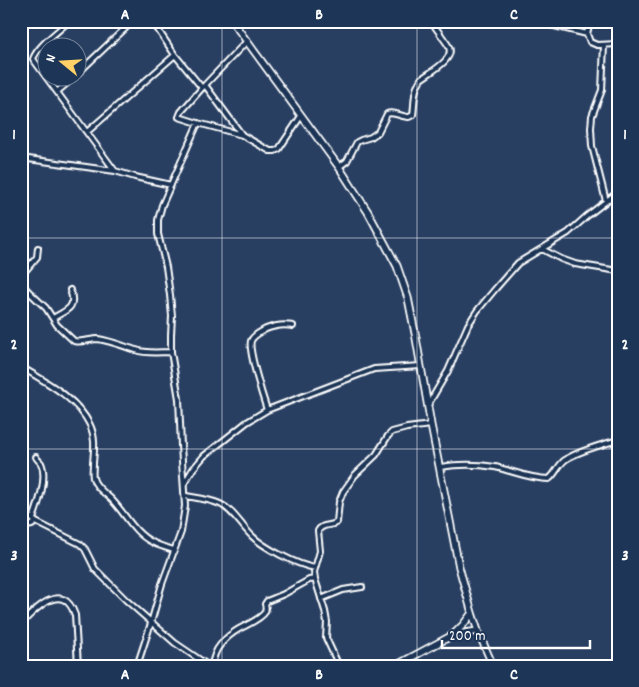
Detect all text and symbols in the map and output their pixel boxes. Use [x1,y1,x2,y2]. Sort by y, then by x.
text: A [121,4,130,27]
text: B [315,4,323,27]
text: C [510,4,518,27]
north arrow [38,38,88,88]
text: N [41,52,62,65]
text: 1 [12,124,16,147]
text: 1 [623,124,627,147]
text: 2 [11,334,18,357]
text: 2 [622,334,629,357]
text: 3 [10,545,18,568]
text: 3 [621,545,629,568]
scale bar [442,617,589,649]
text: 200 m [449,626,486,648]
text: A [121,664,130,687]
text: B [315,664,323,687]
text: C [510,664,518,687]

